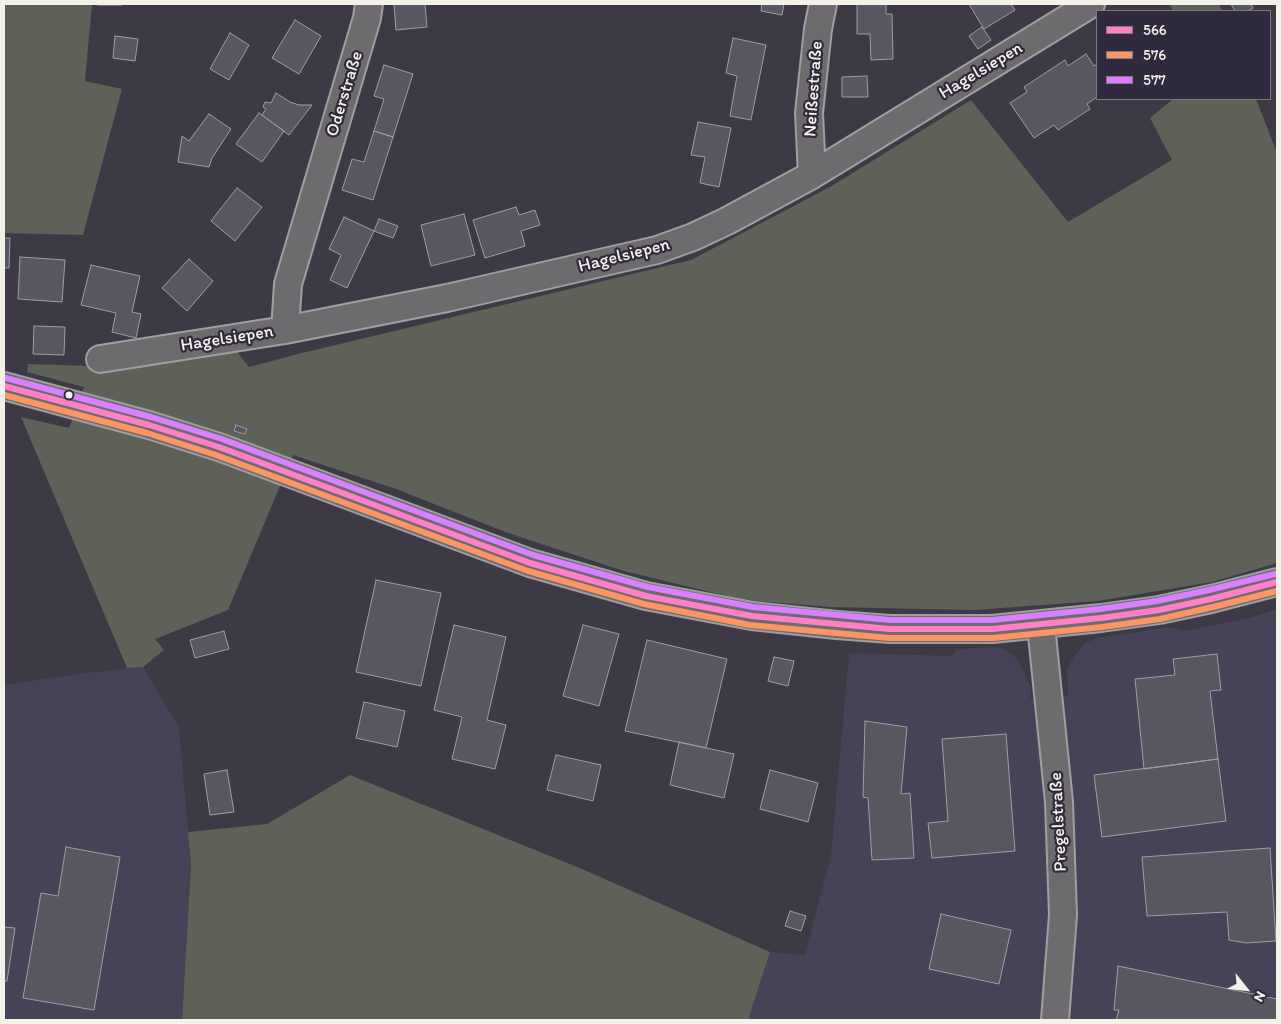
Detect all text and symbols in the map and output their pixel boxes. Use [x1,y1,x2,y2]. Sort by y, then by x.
legend [1096,10,1271,100]
text: 566 [1143,21,1167,39]
street label: Hagelsiepen [935,38,1027,104]
street label: Neißestraße [800,40,828,138]
text: 576 [1143,46,1166,64]
street label: Oderstraße [322,49,368,139]
text: 577 [1143,71,1166,89]
street label: Hagelsiepen [576,234,672,278]
street label: Hagelsiepen [179,321,275,357]
unlabelled marker [64,390,74,400]
street label: Pregelstraße [1046,772,1072,872]
north arrow [1221,964,1271,1014]
text: N [1250,988,1269,1005]

